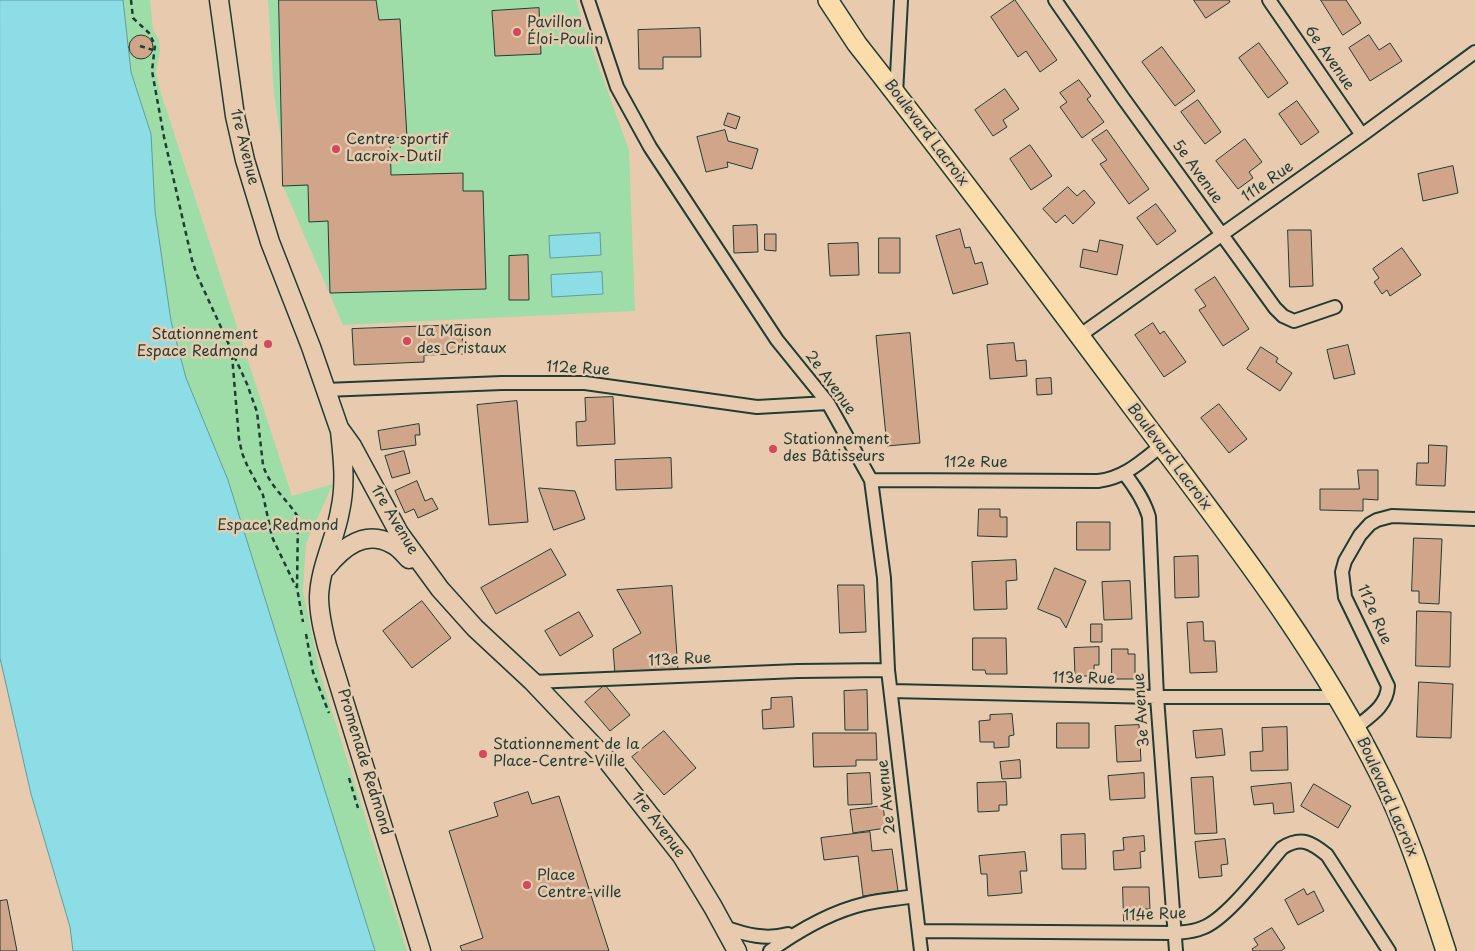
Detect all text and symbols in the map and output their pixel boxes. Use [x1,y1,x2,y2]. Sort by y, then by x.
place label: Pavillon Éloi-Poulin [527,14,603,49]
street label: 6e Avenue [1300,22,1358,94]
marker: Pavillon Éloi-Poulin [511,26,523,38]
street label: Boulevard Lacroix [880,76,972,190]
street label: 1re Avenue [226,107,262,187]
place label: Centre sportif Lacroix-Dutil [346,131,448,166]
street label: 5e Avenue [1168,137,1226,207]
marker: Centre sportif Lacroix-Dutil [330,143,342,155]
street label: 111e Rue [1239,158,1297,206]
place label: La Maison des Cristaux [417,323,506,358]
place label: Stationnement Espace Redmond [137,326,258,361]
marker: La Maison des Cristaux [401,335,413,347]
marker: Stationnement Espace Redmond [262,338,274,350]
street label: 2e Avenue [801,347,859,419]
street label: 112e Rue [546,358,610,380]
street label: Boulevard Lacroix [1123,400,1215,514]
place label: Stationnement des Bâtisseurs [783,431,889,466]
marker: Stationnement des Bâtisseurs [767,443,779,455]
street label: 112e Rue [944,454,1008,472]
street label: 1re Avenue [366,482,422,558]
park label: Espace Redmond [217,517,339,535]
street label: 112e Rue [1353,582,1395,648]
street label: 113e Rue [648,649,712,671]
street label: 113e Rue [1052,669,1116,689]
street label: 3e Avenue [1130,672,1154,748]
street label: Promenade Redmond [333,687,395,837]
street label: Boulevard Lacroix [1353,734,1421,860]
place label: Stationnement de la Place-Centre-Ville [493,736,639,771]
marker: Stationnement de la Place-Centre-Ville [477,748,489,760]
street label: 2e Avenue [874,759,900,835]
street label: 1re Avenue [627,789,689,861]
place label: Place Centre-ville [537,867,621,902]
marker: Place Centre-ville [521,879,533,891]
street label: 114e Rue [1123,905,1187,925]

